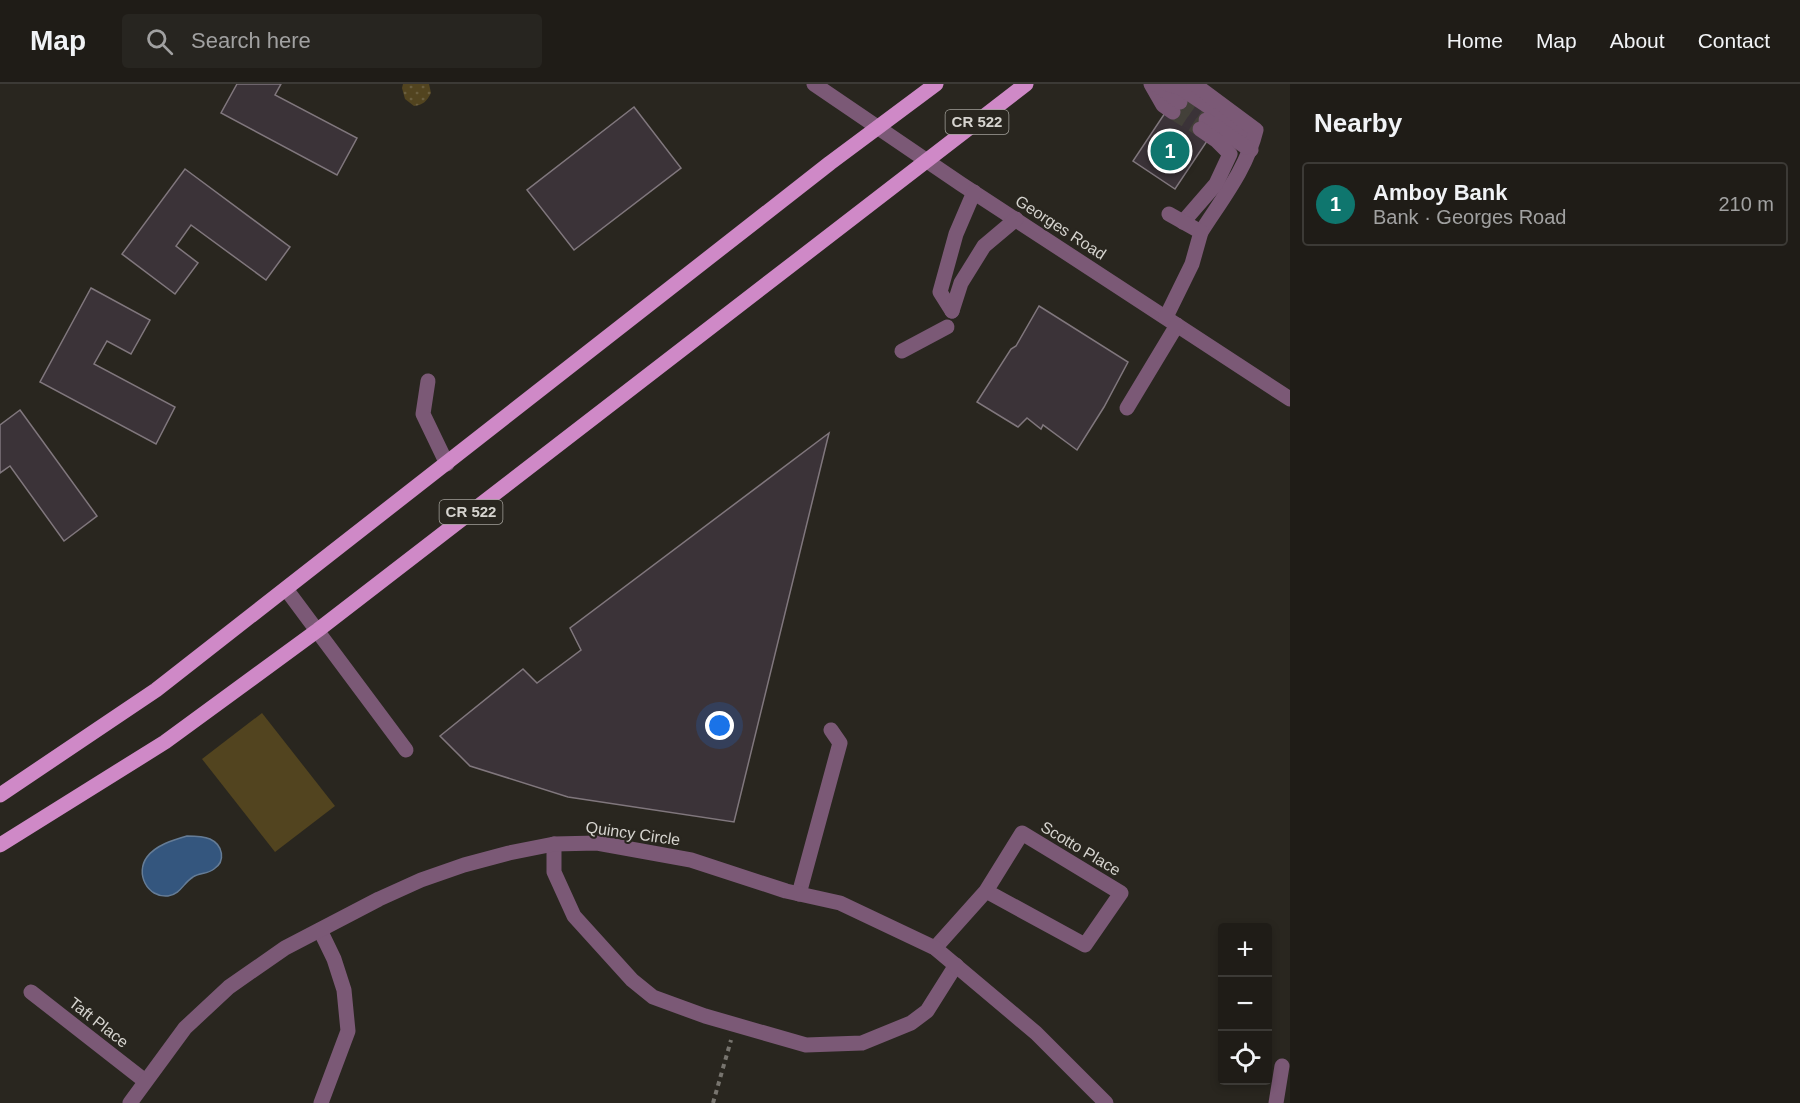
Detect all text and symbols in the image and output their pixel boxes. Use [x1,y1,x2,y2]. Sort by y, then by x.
search box [122,14,542,68]
text: Map [30,25,86,56]
icon: search [143,25,176,58]
text: Search here [191,28,311,53]
text: Home [1447,29,1503,52]
text: Map [1536,29,1577,52]
text: About [1610,29,1665,52]
text: Contact [1698,29,1770,52]
text: Nearby [1314,108,1402,138]
road number: CR 522 [946,110,1008,134]
pin: 1 [1150,128,1190,174]
text: Amboy Bank [1373,180,1507,205]
street label: Georges Road [1012,192,1109,263]
text: 1 [1330,193,1341,215]
text: 210 m [1718,193,1774,215]
text: Bank · Georges Road [1373,206,1566,228]
road number: CR 522 [440,500,502,524]
your location [705,711,734,740]
street label: Quincy Circle [585,818,681,849]
street label: Scotto Place [1038,818,1124,879]
map controls [1218,923,1272,1085]
button: + [1218,923,1272,977]
button: − [1218,977,1272,1031]
street label: Taft Place [66,994,132,1051]
button: locate [1218,1031,1272,1085]

